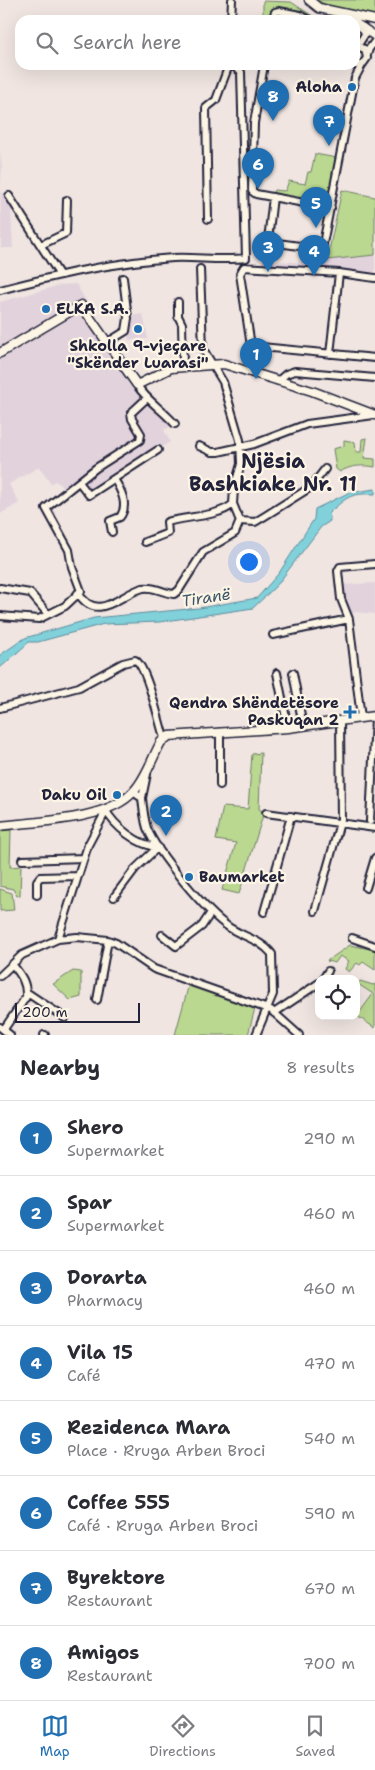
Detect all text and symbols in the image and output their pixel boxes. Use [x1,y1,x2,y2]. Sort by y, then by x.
search box [15,15,360,70]
icon: search [33,29,61,57]
text: Search here [73,30,182,55]
place label: Aloha [296,77,343,97]
pin: 8 [257,80,289,121]
marker: Aloha [346,81,358,93]
pin: 7 [313,105,345,146]
pin: 6 [242,148,274,189]
pin: 5 [300,187,332,228]
pin: 3 [252,231,284,272]
pin: 4 [298,235,330,276]
place label: ELKA S.A. [56,299,129,319]
marker: ELKA S.A. [40,303,52,315]
marker: Shkolla 9-vjeçare "Skënder Luarasi" [132,323,144,335]
place label: Shkolla 9-vjeçare "Skënder Luarasi" [67,336,209,373]
pin: 1 [240,338,272,379]
district label: Njësia Bashkiake Nr. 11 [189,448,357,497]
your location [236,549,262,575]
water label: Tiranë [180,583,233,612]
place label: Qendra Shëndetësore Paskuqan 2 [169,693,339,730]
marker: Qendra Shëndetësore Paskuqan 2 [343,705,357,719]
place label: Daku Oil [42,785,107,805]
marker: Daku Oil [111,789,123,801]
pin: 2 [150,795,182,836]
place label: Baumarket [199,867,285,887]
marker: Baumarket [183,871,195,883]
map controls [315,975,360,1020]
button: locate [315,975,360,1020]
scale bar [15,1000,140,1023]
text: 200 m [22,1003,68,1021]
text: Nearby [20,1054,100,1082]
text: 8 results [286,1057,355,1078]
text: Shero [67,1115,124,1140]
text: 1 [32,1128,40,1149]
text: 290 m [303,1128,355,1149]
text: Supermarket [67,1140,164,1161]
text: Spar [67,1190,112,1215]
text: 2 [30,1203,42,1224]
text: 460 m [303,1203,355,1224]
text: Supermarket [67,1215,164,1236]
text: Dorarta [67,1265,147,1290]
text: 3 [30,1278,42,1299]
text: 460 m [303,1278,355,1299]
text: Pharmacy [67,1290,143,1311]
text: Vila 15 [67,1340,133,1365]
text: 4 [30,1353,42,1374]
text: 470 m [304,1353,355,1374]
text: Café [67,1365,101,1386]
text: Rezidenca Mara [67,1415,230,1440]
text: 5 [31,1428,41,1449]
text: 540 m [304,1428,355,1449]
text: Place · Rruga Arben Broci [67,1440,265,1461]
text: Coffee 555 [67,1490,170,1515]
text: 6 [30,1503,42,1524]
text: 590 m [305,1503,355,1524]
text: Café · Rruga Arben Broci [67,1515,258,1536]
text: Byrektore [67,1565,165,1590]
text: 7 [30,1578,42,1599]
text: 670 m [304,1578,355,1599]
text: Restaurant [67,1590,153,1611]
text: Amigos [67,1640,139,1665]
text: 8 [30,1653,42,1674]
text: 700 m [303,1653,355,1674]
text: Restaurant [67,1665,153,1686]
tab: Map [40,1712,70,1760]
tab: Directions [149,1712,216,1760]
tab: Saved [296,1712,335,1760]

